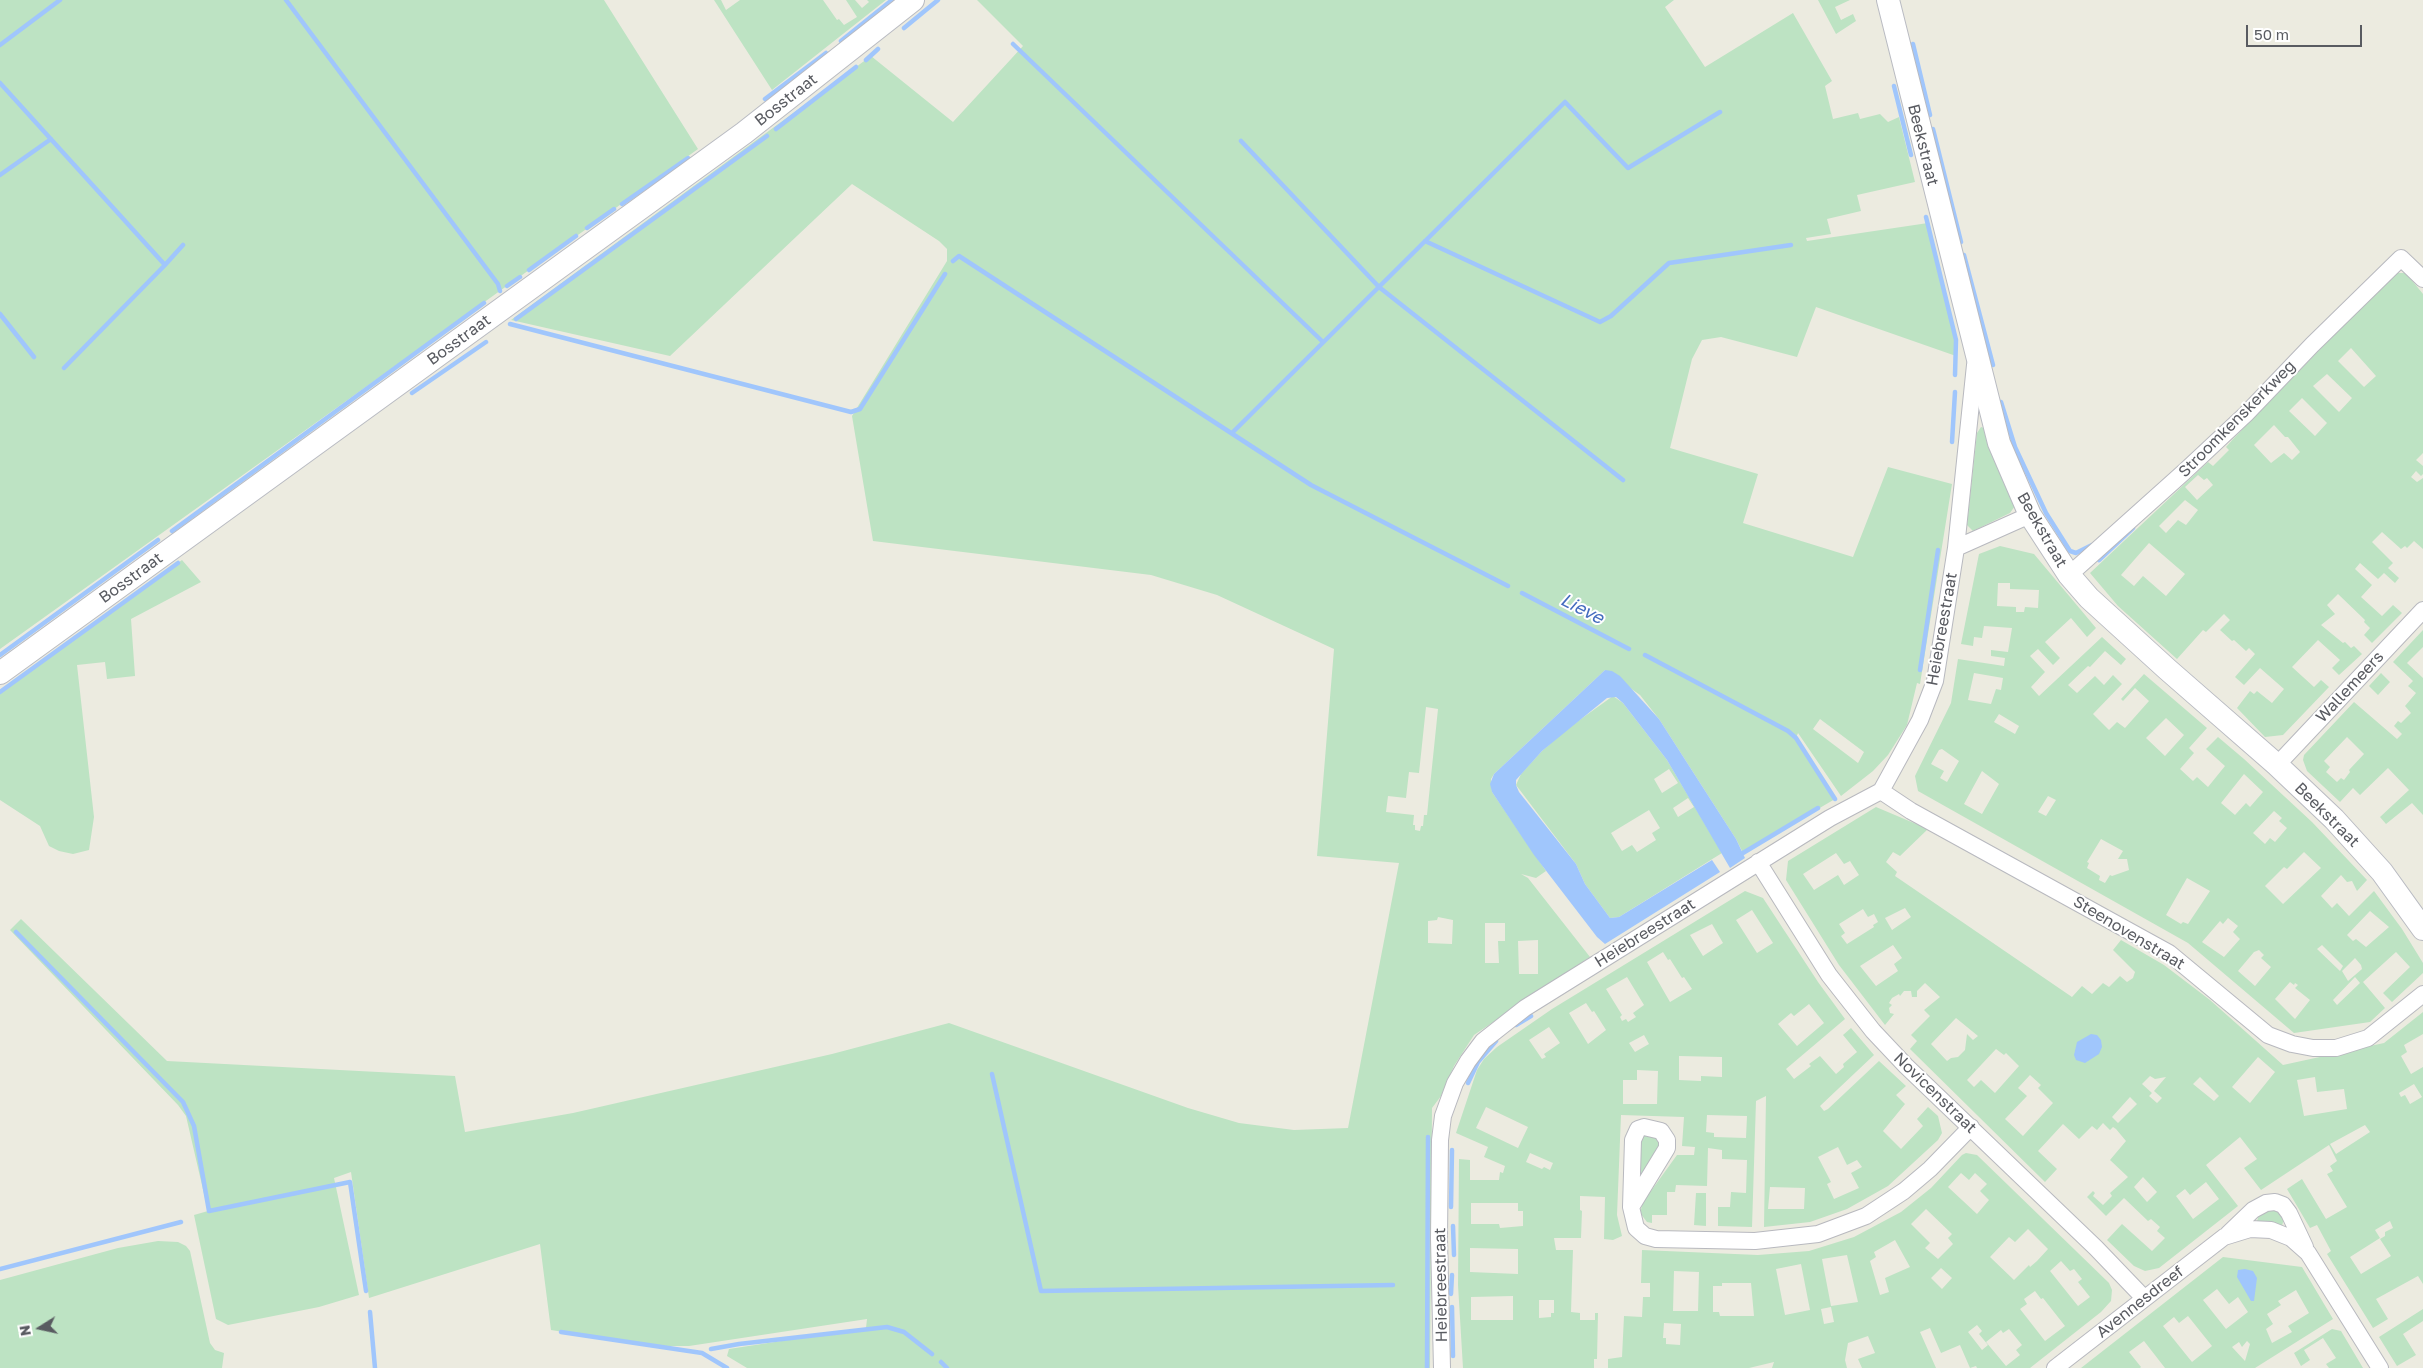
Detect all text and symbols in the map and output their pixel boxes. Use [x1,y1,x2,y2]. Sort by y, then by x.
scale bar [2248,15,2364,47]
text: 50 m [2254,25,2289,43]
street label: Bosstraat [751,70,821,130]
street label: Beekstraat [1904,102,1942,188]
street label: Bosstraat [423,310,495,370]
street label: Stroomkenskerkweg [2175,357,2299,481]
street label: Beekstraat [2013,489,2071,571]
street label: Bosstraat [95,548,167,608]
street label: Heiebreestraat [1923,571,1961,687]
water label: Lieve [1557,589,1607,629]
street label: Wallemeers [2312,647,2388,727]
street label: Beekstraat [2291,779,2363,851]
street label: Steenovenstraat [2070,892,2188,974]
street label: Heiebreestraat [1591,894,1699,972]
street label: Novicenstraat [1890,1049,1980,1137]
street label: Heiebreestraat [1430,1227,1452,1343]
street label: Avennesdreef [2093,1262,2187,1342]
north arrow [15,1303,65,1353]
text: N [15,1324,34,1337]

